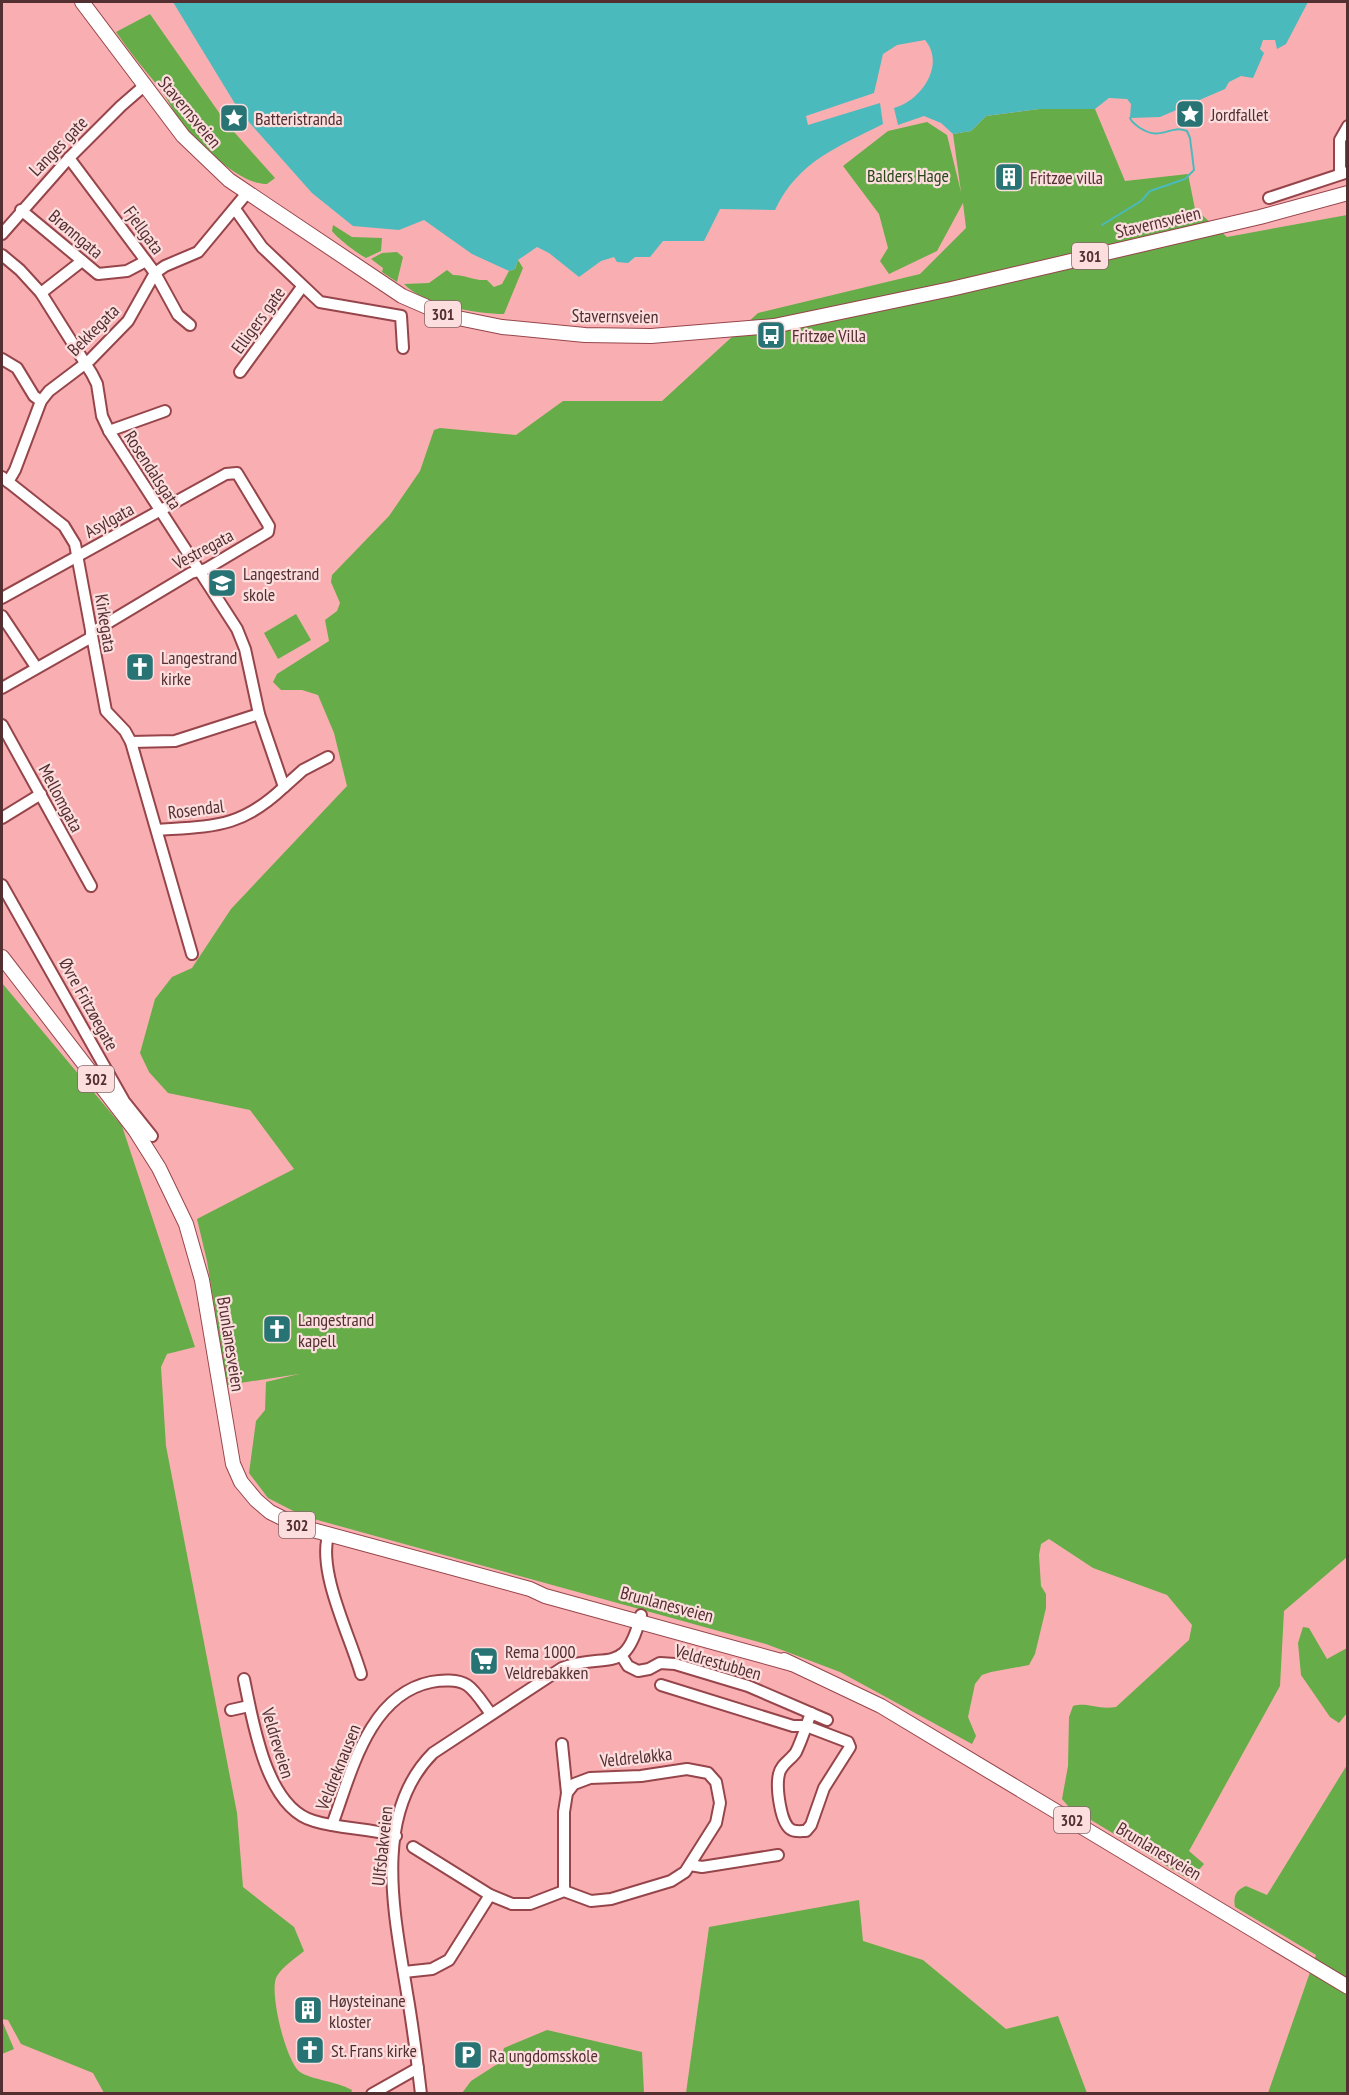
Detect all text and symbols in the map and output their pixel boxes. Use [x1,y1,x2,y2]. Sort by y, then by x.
street label: Stavernsveien [153,71,227,153]
place icon: Jordfallet [1174,98,1206,130]
place icon: Batteristranda [218,102,250,134]
place label: Jordfallet [1210,103,1268,126]
place label: Batteristranda [255,107,343,130]
street label: Langes gate [24,111,92,181]
building icon: Fritzøe villa [993,161,1025,193]
park label: Balders Hage [867,164,949,187]
place label: Fritzøe villa [1030,166,1103,189]
street label: Fjellgata [119,201,169,259]
street label: Stavernsveien [1113,201,1203,243]
street label: Brønngata [44,205,108,263]
road number: 301 [1072,243,1108,269]
street label: Elligers gate [226,282,290,358]
street label: Bekkegata [62,299,124,361]
road number: 301 [425,301,461,327]
street label: Stavernsveien [571,304,659,328]
bus stop icon: Fritzøe Villa [755,319,787,351]
place label: Fritzøe Villa [792,324,866,347]
street label: Rosendalsgata [119,426,187,514]
street label: Asylgata [80,497,138,543]
street label: Vestregata [168,524,237,575]
place label: Langestrand skole [243,562,319,606]
school or university icon: Langestrand skole [206,567,238,599]
street label: Kirkegata [90,592,122,654]
place label: Langestrand kirke [161,646,237,690]
church icon: Langestrand kirke [124,651,156,683]
street label: Mellomgata [33,760,89,836]
street label: Rosendal [167,794,226,824]
street label: Øvre Fritzøegate [54,954,124,1054]
road number: 302 [78,1066,114,1092]
street label: Brunlanesveien [212,1295,250,1393]
place label: Langestrand kapell [298,1308,374,1352]
church icon: Langestrand kapell [261,1313,293,1345]
road number: 302 [279,1512,315,1538]
street label: Brunlanesveien [618,1581,716,1627]
street label: Veldrestubben [671,1638,764,1685]
place label: Rema 1000 Veldrebakken [504,1640,588,1684]
supermarket icon: Rema 1000 Veldrebakken [468,1645,500,1677]
street label: Veldreveien [256,1704,300,1781]
street label: Veldreknausen [310,1721,366,1814]
street label: Veldreløkka [598,1742,673,1772]
street label: Ulfsbakveien [366,1805,398,1887]
road number: 302 [1054,1807,1090,1833]
street label: Brunlanesveien [1112,1817,1206,1885]
place label: Høysteinane kloster [329,1989,406,2033]
building icon: Høysteinane kloster [292,1994,324,2026]
church icon: St. Frans kirke [294,2034,326,2066]
place label: St. Frans kirke [331,2039,417,2062]
parking icon: Ra ungdomsskole [452,2039,484,2071]
place label: Ra ungdomsskole [489,2044,598,2067]

